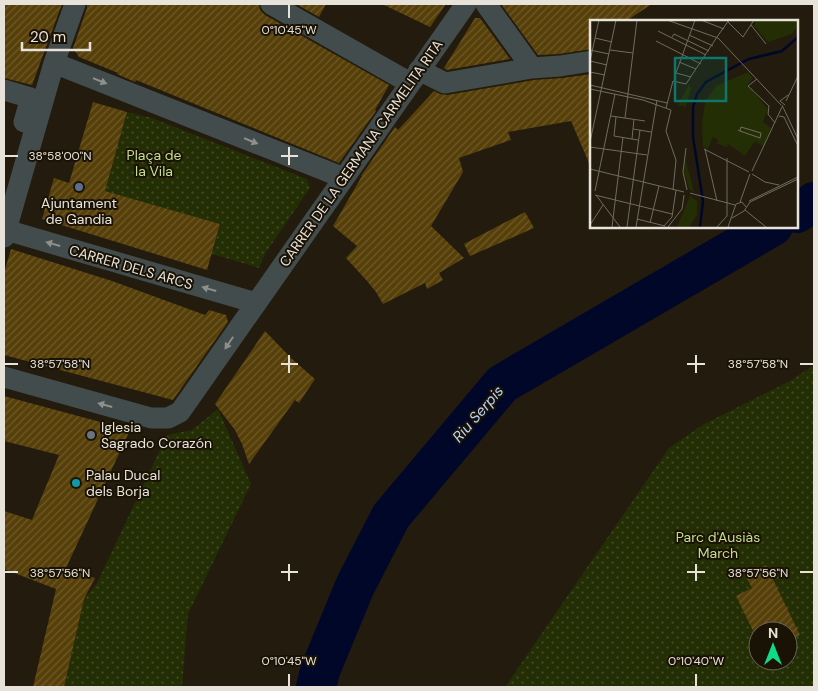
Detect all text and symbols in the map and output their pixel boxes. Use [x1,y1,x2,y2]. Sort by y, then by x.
scale bar [22,20,90,52]
inset map [590,20,798,228]
text: 0°10'45"W [261,22,317,38]
text: 20 m [30,27,66,47]
street label: CARRER DE LA GERMANA CARMELITA RITA [275,36,447,270]
one-way arrow [93,78,107,86]
one-way arrow [244,137,259,145]
park label: Plaça de la Vila [127,146,182,180]
text: 38°58'00"N [28,148,92,164]
marker: Ajuntament de Gandia [73,181,85,193]
place label: Ajuntament de Gandia [41,194,117,228]
one-way arrow [46,240,61,248]
street label: CARRER DELS ARCS [67,241,195,293]
one-way arrow [202,285,217,293]
one-way arrow [224,336,233,350]
text: 38°57'58"N [30,356,90,372]
text: 38°57'58"N [728,356,788,372]
water label: Riu Serpis [448,381,508,447]
one-way arrow [97,401,113,409]
place label: Iglesia Sagrado Corazón [101,418,212,452]
marker: Iglesia Sagrado Corazón [85,429,97,441]
place label: Palau Ducal dels Borja [86,466,160,500]
marker: Palau Ducal dels Borja [70,477,82,489]
park label: Parc d'Ausiàs March [676,528,760,562]
text: 38°57'56"N [30,565,90,581]
text: 38°57'56"N [728,565,788,581]
north arrow [748,621,798,671]
text: N [768,624,778,642]
text: 0°10'45"W [261,653,317,669]
text: 0°10'40"W [668,653,724,669]

